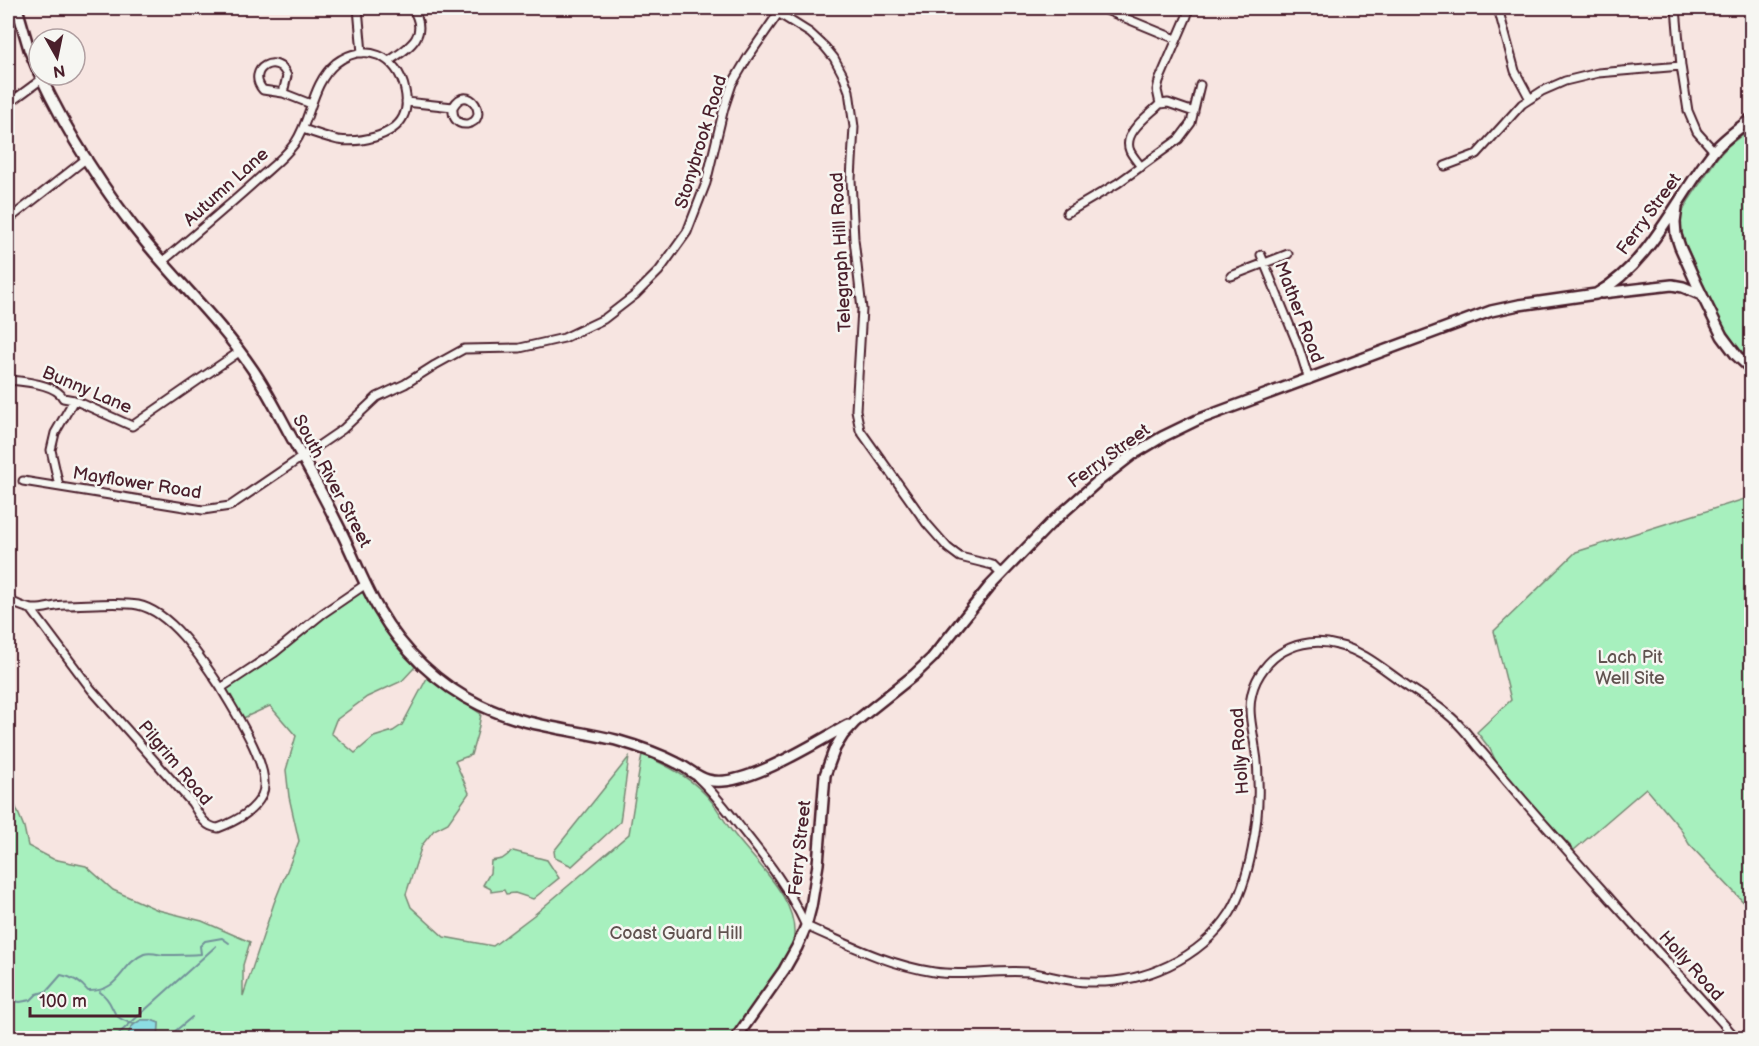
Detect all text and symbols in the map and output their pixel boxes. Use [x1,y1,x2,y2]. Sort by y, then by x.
north arrow [27,27,87,87]
text: N [52,60,67,81]
street label: Stonybrook Road [671,73,731,211]
street label: Autumn Lane [179,143,273,231]
street label: Ferry Street [1612,169,1686,259]
street label: Telegraph Hill Road [826,172,856,332]
street label: Mather Road [1270,258,1328,366]
street label: Bunny Lane [39,362,135,418]
street label: South River Street [288,411,376,551]
street label: Ferry Street [1064,419,1154,493]
street label: Mayflower Road [71,462,203,504]
park label: Lach Pit Well Site [1595,647,1665,689]
street label: Holly Road [1226,707,1254,795]
street label: Pilgrim Road [134,716,216,810]
street label: Ferry Street [785,799,815,897]
park label: Coast Guard Hill [610,923,742,944]
street label: Holly Road [1654,927,1728,1005]
scale bar [30,980,140,1018]
text: 100 m [39,991,87,1012]

